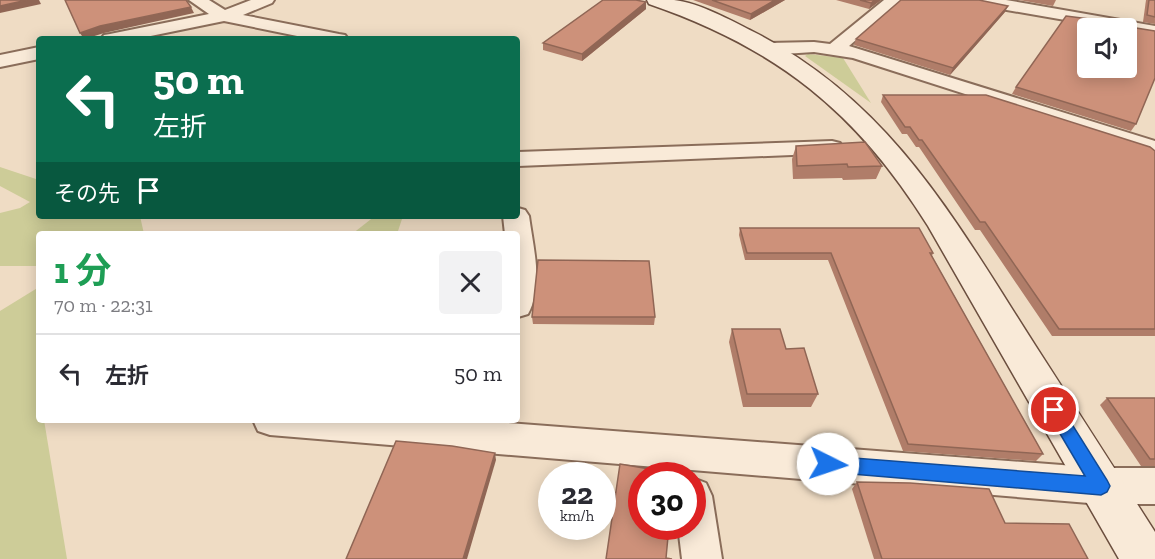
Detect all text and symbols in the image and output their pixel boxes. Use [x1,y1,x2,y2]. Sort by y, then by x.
map controls [1077,18,1137,78]
button: sound [1077,18,1137,78]
text: 50 m [153,54,244,105]
icon: left [54,60,132,138]
text: 左折 [153,111,207,143]
icon: arrive [132,174,165,207]
text: その先 [54,180,120,207]
text: 1 分 [54,249,111,292]
button: close [439,251,502,314]
text: 70 m · 22:31 [54,293,153,317]
icon: left [54,357,87,390]
text: 50 m [454,360,502,387]
text: 左折 [105,362,149,389]
pin [1028,384,1079,435]
icon: arrive [1037,393,1070,426]
position arrow [796,432,860,496]
speed limit sign: 30 [628,462,706,540]
text: 22 [561,476,593,512]
text: km/h [560,507,594,525]

